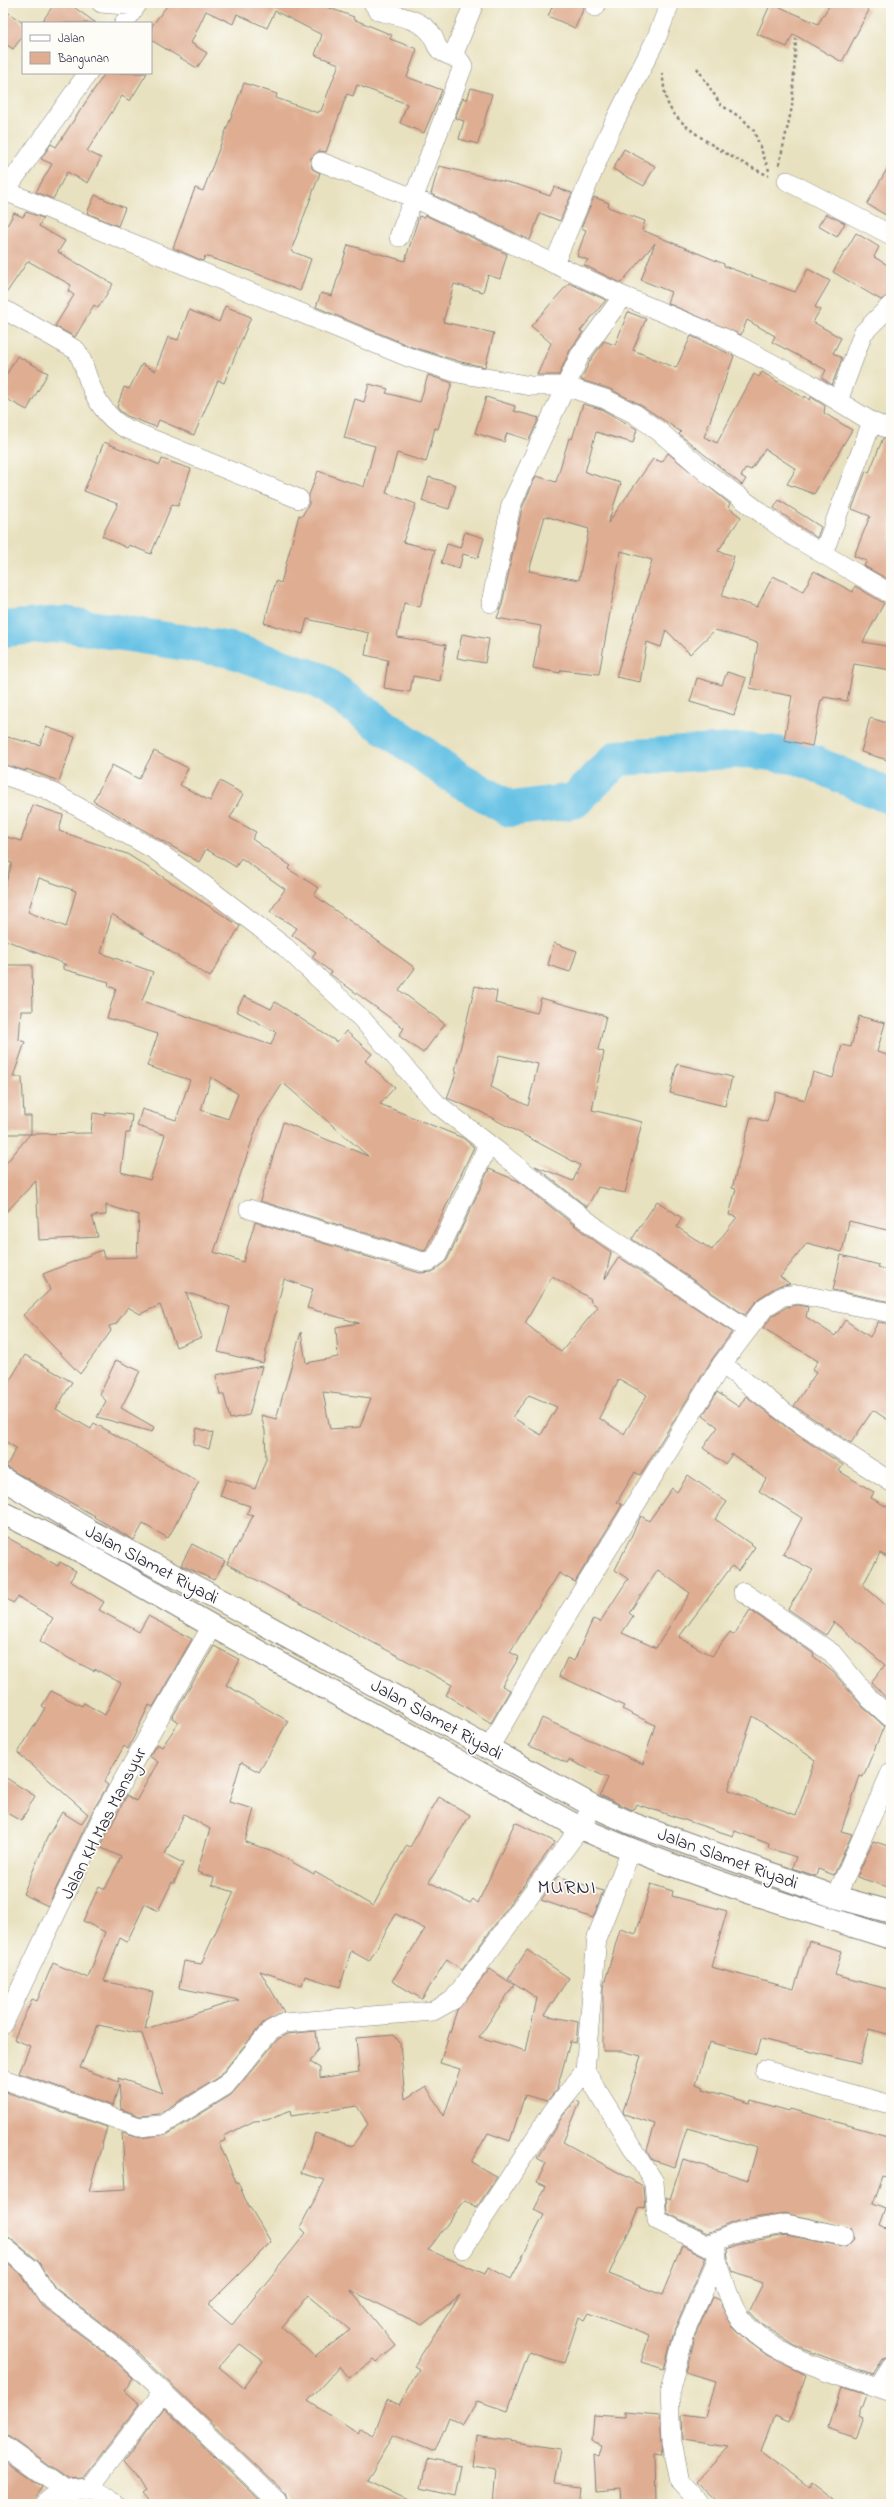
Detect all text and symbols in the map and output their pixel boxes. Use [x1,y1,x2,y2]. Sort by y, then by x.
legend [22,22,152,74]
text: Jalan [58,30,85,48]
text: Bangunan [57,50,109,69]
street label: Jalan Slamet Riyadi [80,1520,222,1612]
street label: Jalan Slamet Riyadi [365,1674,507,1768]
street label: Jalan KH Mas Mansyur [55,1743,154,1904]
street label: Jalan Slamet Riyadi [653,1822,801,1897]
district label: MURNI [537,1874,597,1903]

